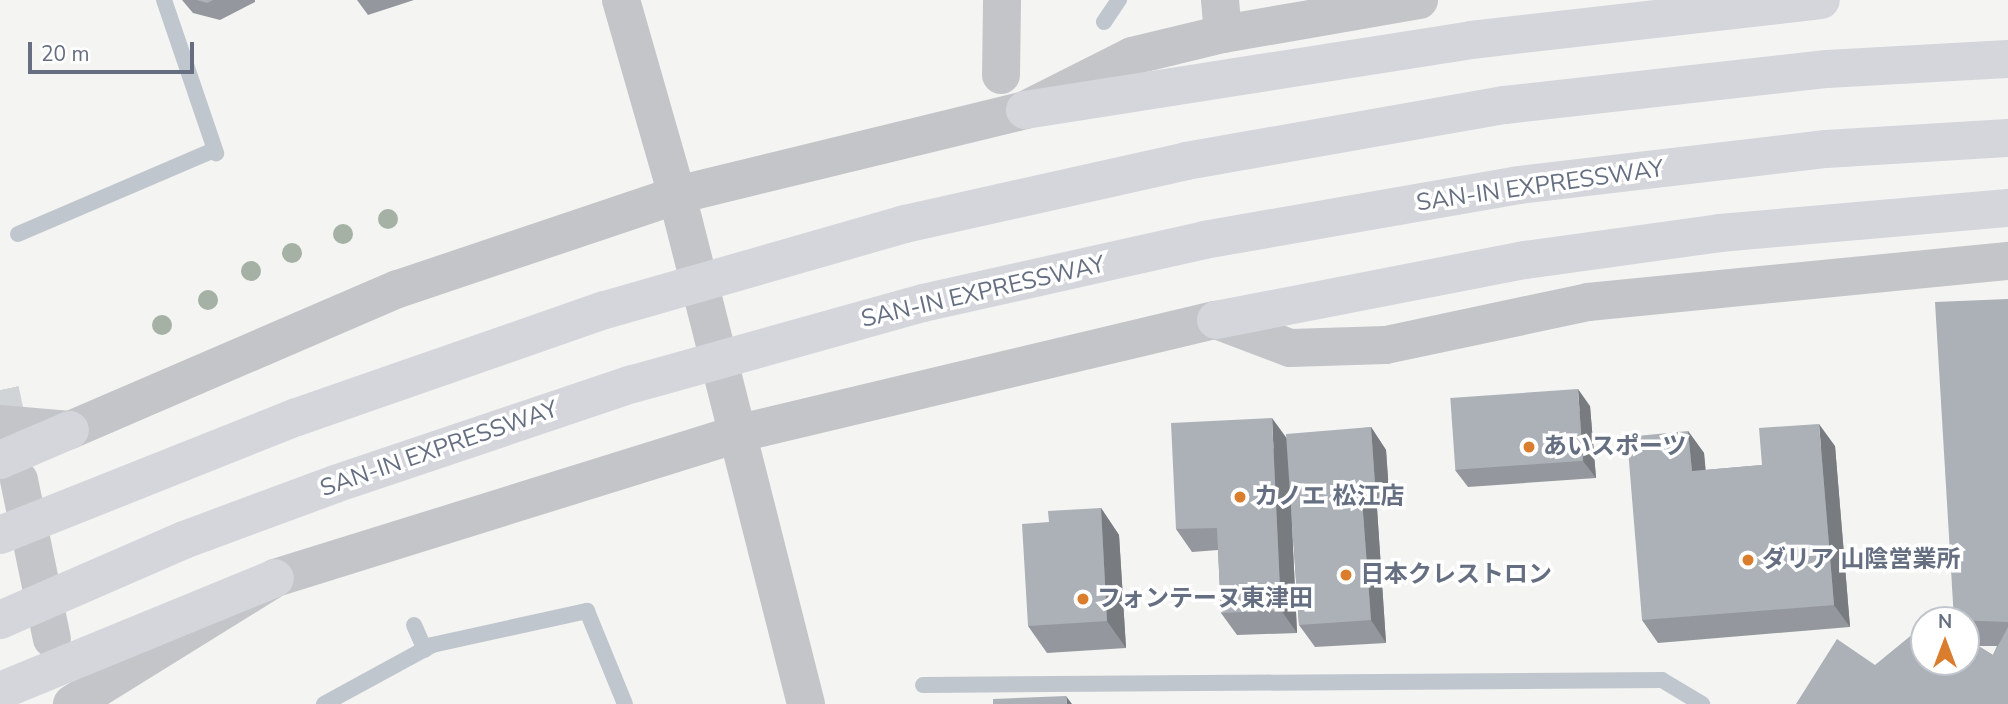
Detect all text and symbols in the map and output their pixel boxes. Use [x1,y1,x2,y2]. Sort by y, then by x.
scale bar [32,28,198,72]
text: 20 m [41,40,90,68]
street label: SAN-IN EXPRESSWAY [1415,154,1665,218]
street label: SAN-IN EXPRESSWAY [858,250,1108,334]
street label: SAN-IN EXPRESSWAY [316,395,562,503]
place label: あいスポーツ [1543,433,1687,461]
marker: あいスポーツ [1521,439,1537,455]
place label: カノエ 松江店 [1254,483,1404,511]
marker: カノエ 松江店 [1232,489,1248,505]
place label: ダリア 山陰営業所 [1762,546,1960,574]
marker: ダリア 山陰営業所 [1740,552,1756,568]
place label: 日本クレストロン [1360,561,1552,589]
marker: 日本クレストロン [1338,567,1354,583]
place label: フォンテーヌ東津田 [1097,585,1313,613]
marker: フォンテーヌ東津田 [1075,591,1091,607]
north arrow [1910,606,1980,676]
text: N [1938,609,1952,635]

